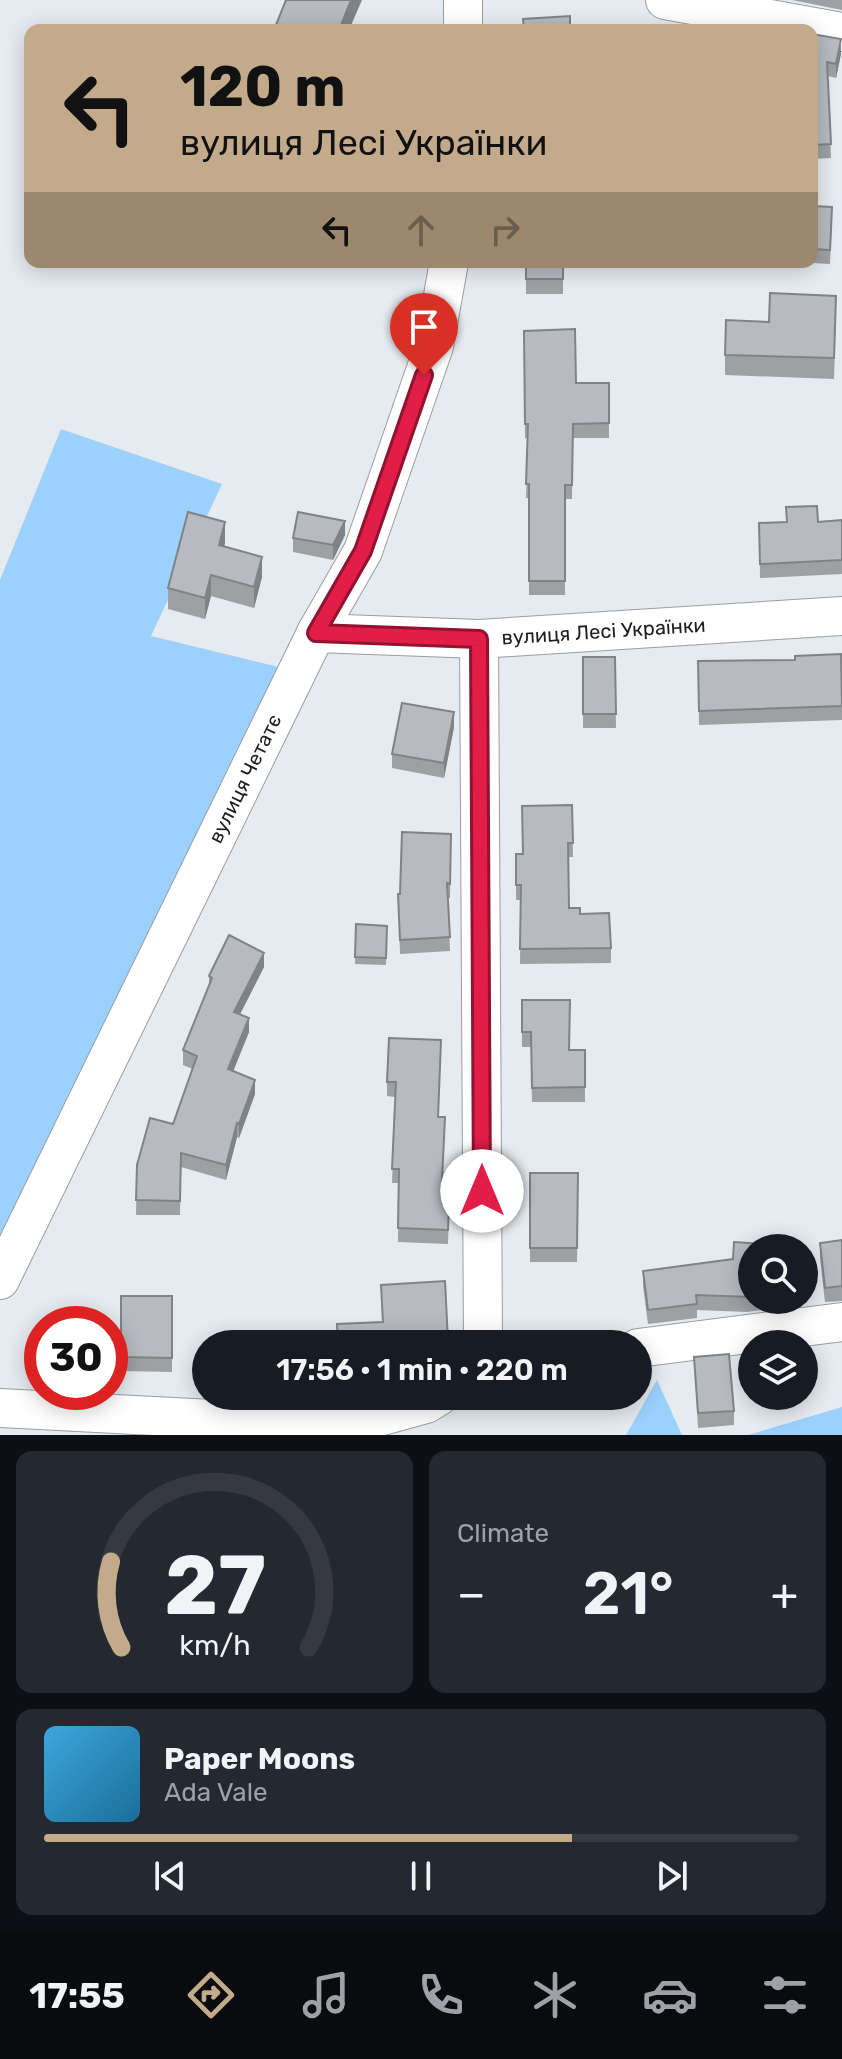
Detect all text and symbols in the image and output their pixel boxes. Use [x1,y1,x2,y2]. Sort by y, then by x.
text: 120 m [180,54,346,120]
icon: left [48,56,152,160]
text: вулиця Лесі Українки [180,121,548,164]
icon: left [315,208,359,252]
icon: ahead [399,208,443,252]
icon: right [483,208,527,252]
pin [390,293,458,375]
icon: arrive [402,305,446,349]
street label: вулиця Лесі Українки [501,613,706,650]
street label: вулиця Четатє [203,710,286,847]
position arrow [440,1149,524,1233]
map controls [738,1234,818,1410]
button: search [738,1234,818,1314]
speed limit sign: 30 [24,1306,128,1410]
button: layers [738,1330,818,1410]
text: 17:56 · 1 min · 220 m [276,1352,568,1388]
text: Climate [457,1518,549,1549]
text: 27 [164,1536,265,1635]
text: 21° [583,1558,674,1629]
text: − [457,1568,486,1620]
text: + [771,1568,798,1620]
text: km/h [179,1628,250,1662]
text: Paper Moons [164,1741,355,1777]
text: Ada Vale [164,1777,268,1808]
icon: previous [148,1854,192,1898]
icon: pause [399,1854,443,1898]
icon: next [650,1854,694,1898]
icon: directions [183,1967,239,2023]
icon: music [298,1967,354,2023]
icon: phone [413,1967,469,2023]
icon: climate [527,1967,583,2023]
icon: car [642,1967,698,2023]
icon: filters [757,1967,813,2023]
text: 17:55 [29,1974,125,2017]

